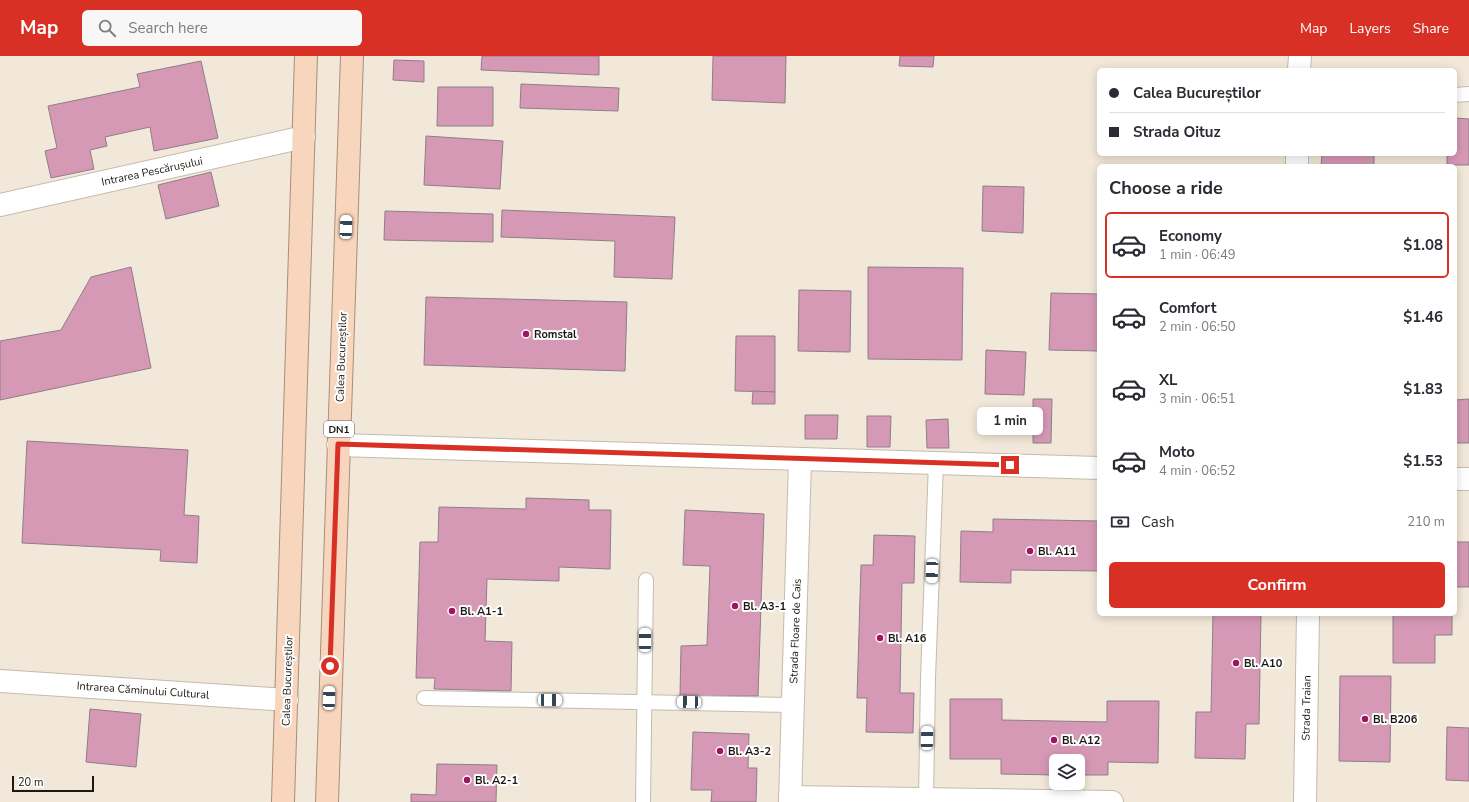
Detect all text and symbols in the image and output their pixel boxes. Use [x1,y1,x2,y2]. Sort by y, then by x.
search box [82,10,362,46]
text: Map [20,15,58,41]
icon: search [96,17,118,39]
text: Search here [128,18,208,38]
text: Map [1300,19,1327,38]
text: Layers [1349,19,1391,38]
text: Share [1413,19,1449,38]
text: Calea Bucureștilor [1133,83,1261,103]
text: Strada Oituz [1133,122,1221,142]
street label: Intrarea Pescărușului [100,153,204,190]
text: Choose a ride [1109,176,1223,200]
car [340,215,352,239]
text: Economy [1159,226,1222,246]
icon: car [1111,227,1147,263]
text: $1.08 [1403,235,1443,255]
text: 1 min · 06:49 [1159,246,1235,264]
text: Comfort [1159,298,1216,318]
icon: car [1111,299,1147,335]
text: $1.46 [1403,307,1443,327]
street label: Calea Bucureștilor [332,312,351,402]
text: 2 min · 06:50 [1159,318,1235,336]
place label: Romstal [534,327,577,342]
marker: Romstal [521,329,531,339]
text: XL [1159,370,1178,390]
icon: car [1111,371,1147,407]
text: $1.83 [1403,379,1443,399]
text: 3 min · 06:51 [1159,390,1235,408]
callout: 1 min [977,407,1043,435]
text: 1 min [993,412,1027,430]
road number: DN1 [324,421,354,437]
text: Moto [1159,442,1195,462]
icon: car [1111,443,1147,479]
text: $1.53 [1403,451,1443,471]
route end [1001,456,1019,474]
text: 4 min · 06:52 [1159,462,1235,480]
icon: cash [1109,511,1131,533]
text: Cash [1141,512,1175,532]
text: 210 m [1407,513,1445,531]
place label: Bl. A11 [1038,544,1076,559]
marker: Bl. A11 [1025,546,1035,556]
car [926,559,938,583]
button: Confirm [1109,562,1445,608]
street label: Strada Floare de Cais [786,578,805,684]
place label: Bl. A3-1 [743,599,786,614]
marker: Bl. A3-1 [730,601,740,611]
place label: Bl. A1-1 [460,604,503,619]
marker: Bl. A1-1 [447,606,457,616]
car [639,628,651,652]
place label: Bl. A16 [888,631,927,646]
marker: Bl. A16 [875,633,885,643]
street label: Calea Bucureștilor [278,636,297,726]
place label: Bl. A10 [1244,656,1283,671]
route start [321,657,339,675]
marker: Bl. A10 [1231,658,1241,668]
street label: Strada Traian [1298,675,1315,741]
street label: Intrarea Căminului Cultural [76,678,210,703]
car [323,686,335,710]
car [538,694,562,706]
car [677,696,701,708]
place label: Bl. B206 [1373,712,1418,727]
marker: Bl. B206 [1360,714,1370,724]
car [921,726,933,750]
place label: Bl. A12 [1062,733,1101,748]
marker: Bl. A12 [1049,735,1059,745]
place label: Bl. A3-2 [728,744,771,759]
marker: Bl. A3-2 [715,746,725,756]
map controls [1049,754,1085,790]
button: layers [1049,754,1085,790]
place label: Bl. A2-1 [475,773,518,788]
scale bar [12,774,94,793]
text: 20 m [18,775,43,790]
marker: Bl. A2-1 [462,775,472,785]

